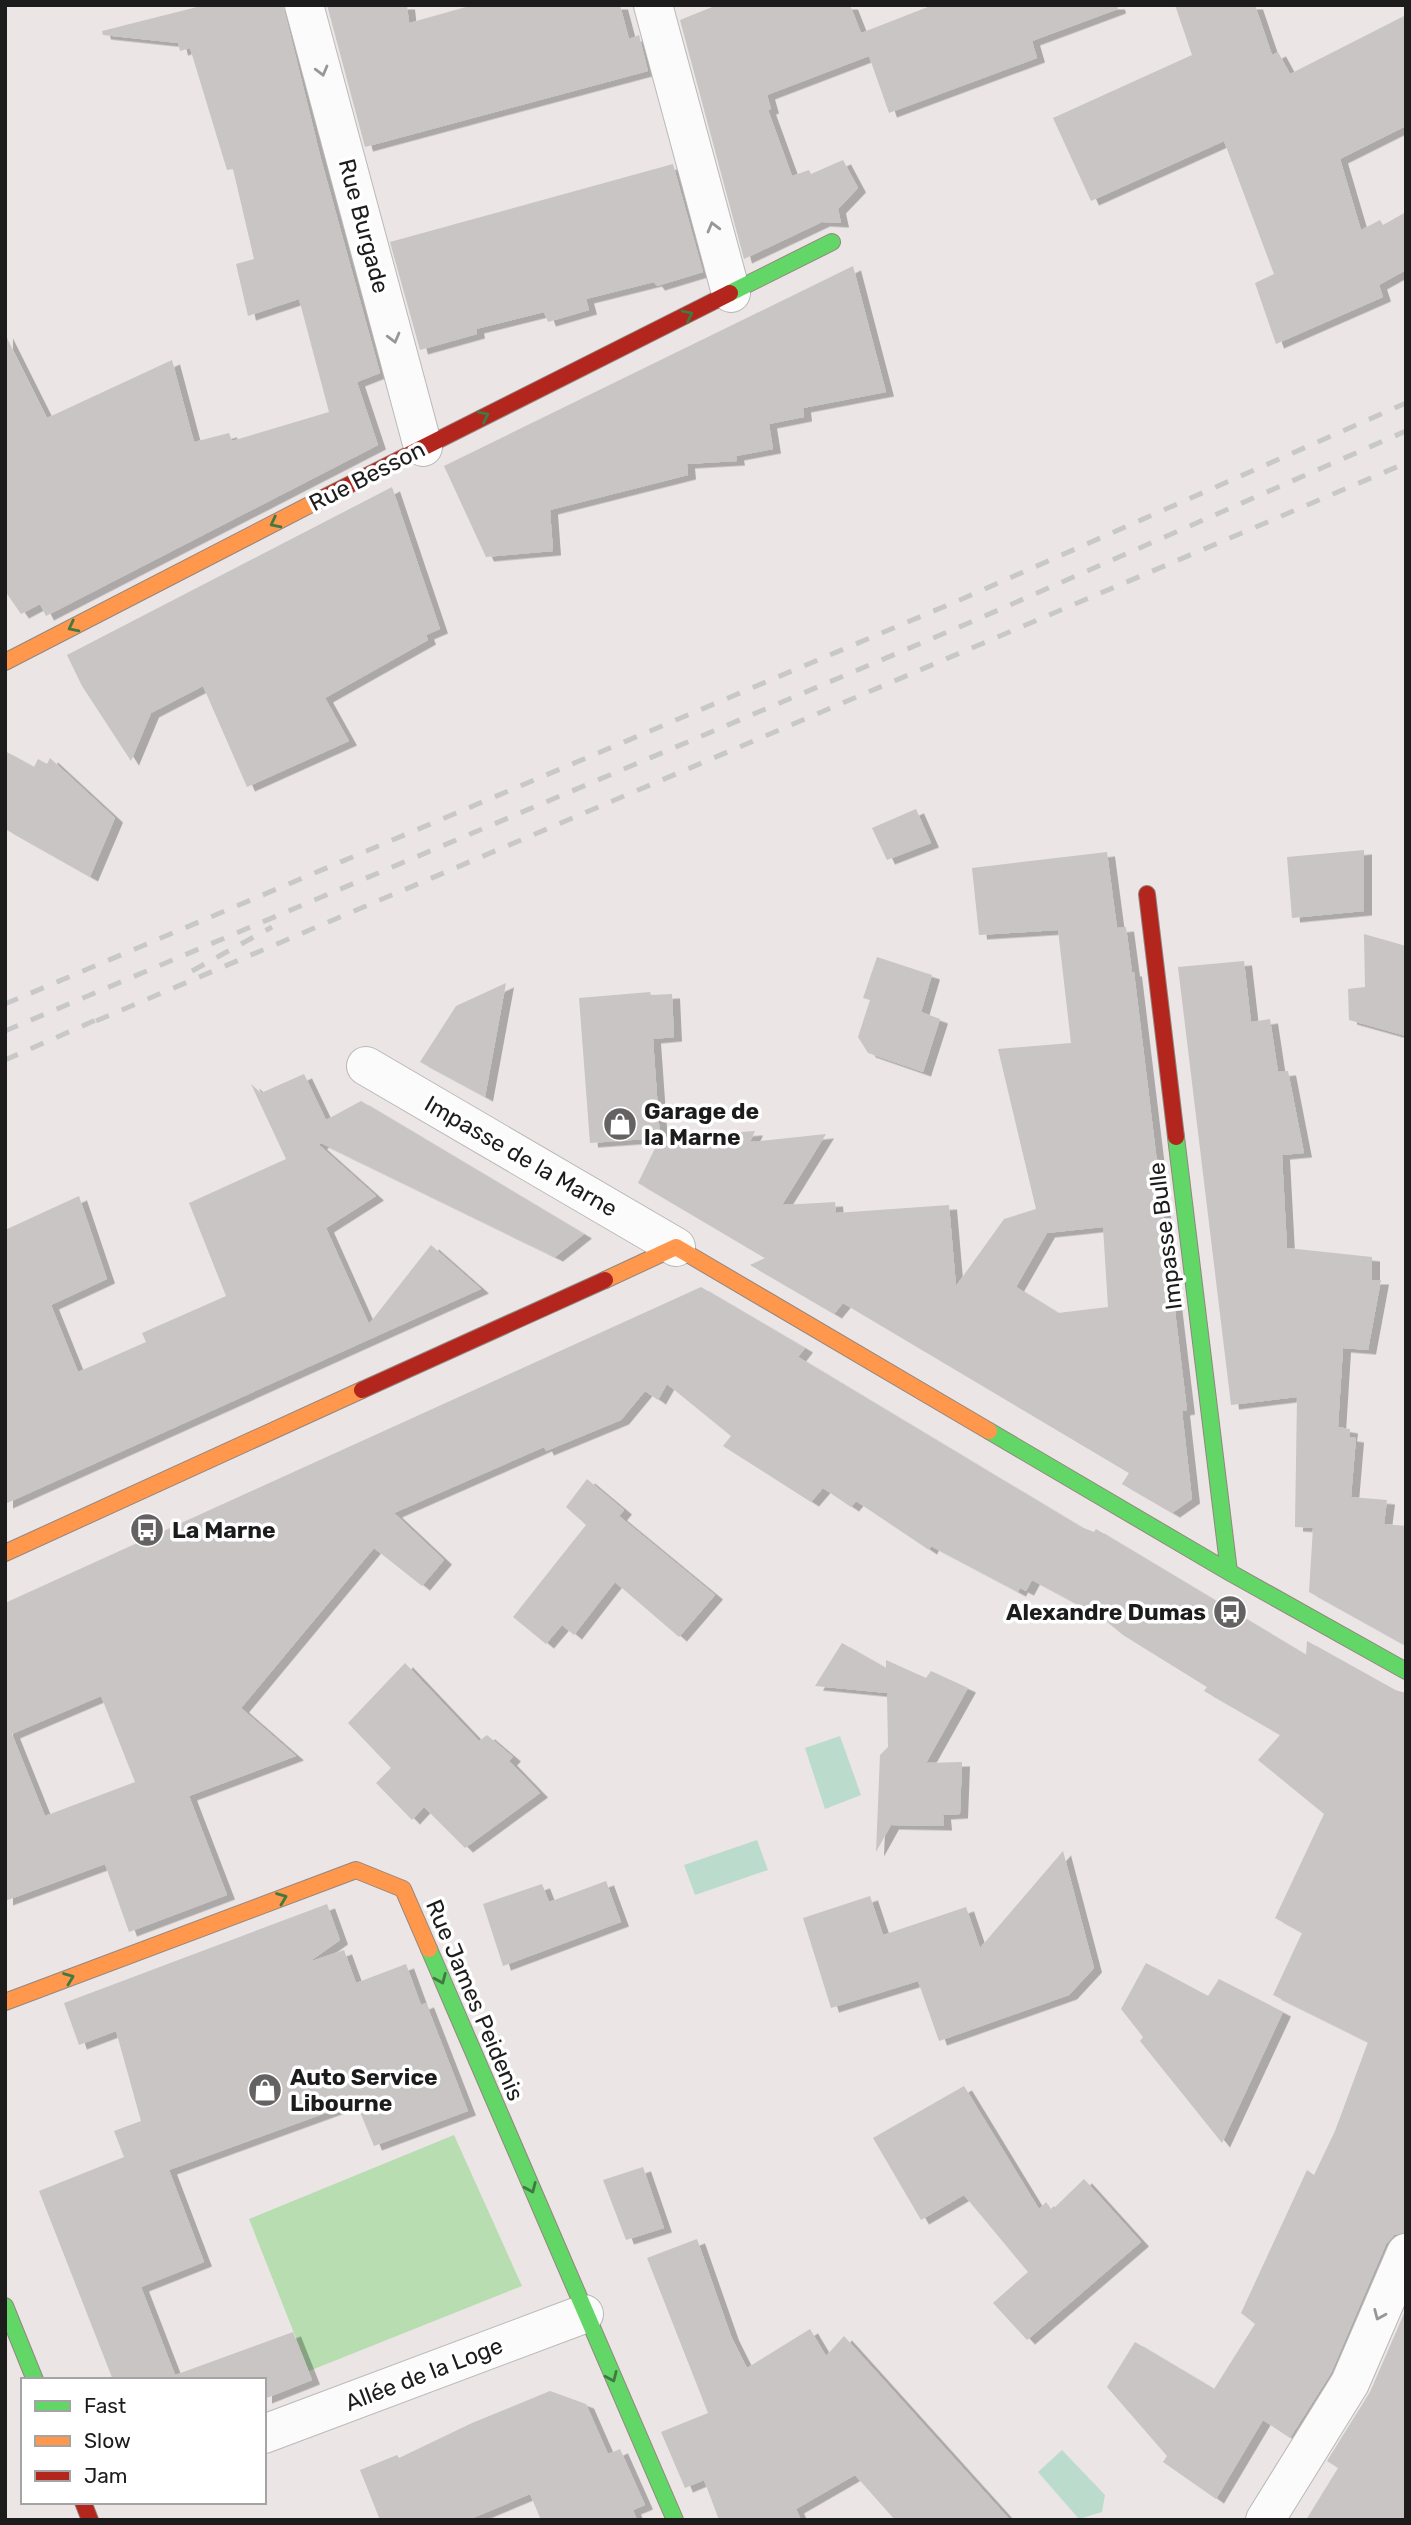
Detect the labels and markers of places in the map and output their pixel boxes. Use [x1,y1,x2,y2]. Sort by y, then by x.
place label: Garage de la Marne [644,1097,759,1151]
shop icon: Garage de la Marne [601,1105,639,1143]
bus stop icon: La Marne [128,1511,166,1549]
place label: La Marne [172,1516,276,1544]
bus stop icon: Alexandre Dumas [1211,1593,1249,1631]
place label: Alexandre Dumas [1006,1598,1206,1626]
place label: Auto Service Libourne [290,2063,438,2117]
shop icon: Auto Service Libourne [246,2071,284,2109]

